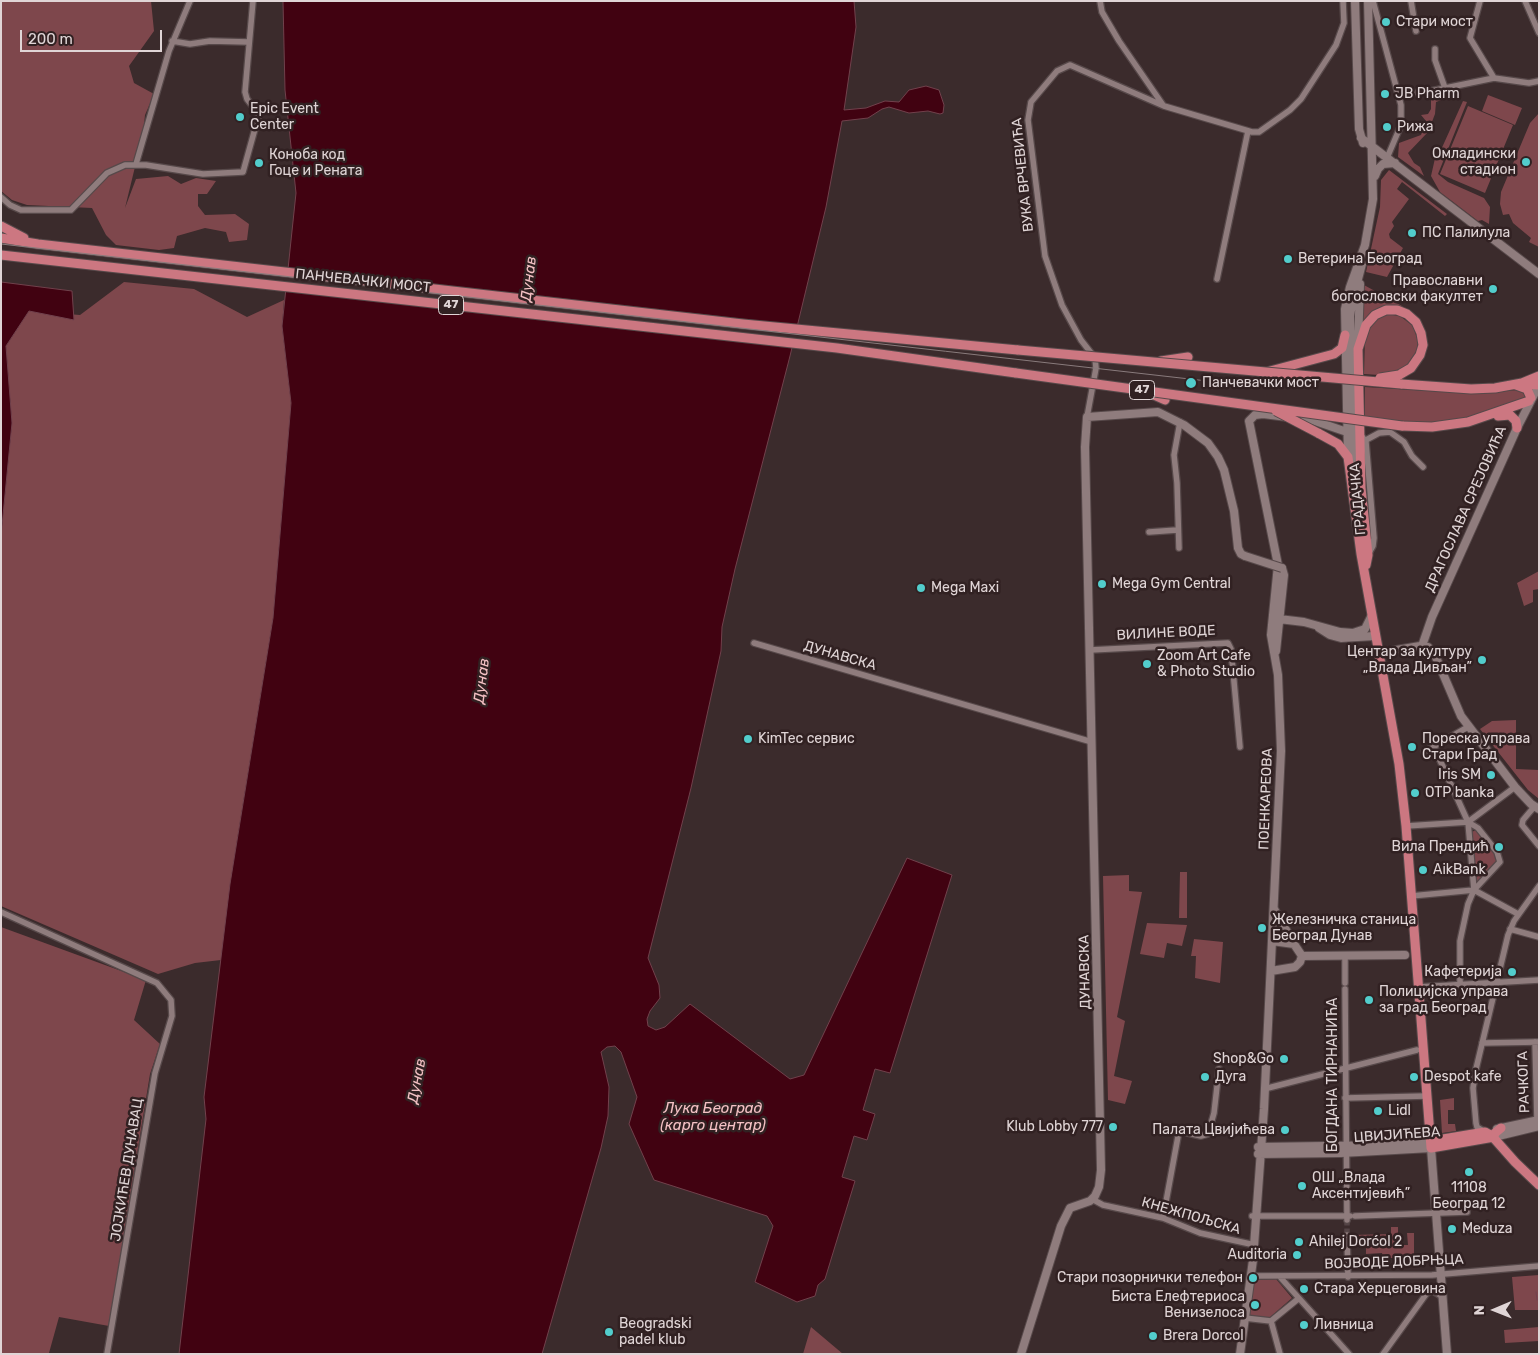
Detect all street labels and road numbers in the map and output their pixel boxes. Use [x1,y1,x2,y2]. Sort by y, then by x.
street label: ВУКА ВРЧЕВИЋА [1009,117,1037,233]
street label: ПАНЧЕВАЧКИ МОСТ [295,266,431,296]
road number: 47 [438,296,464,314]
road number: 47 [1130,380,1154,400]
street label: ДРАГОСЛАВА СРЕЈОВИЋА [1422,423,1510,595]
street label: ГРАДАЧКА [1346,462,1370,536]
street label: ВИЛИНЕ ВОДЕ [1116,622,1216,644]
street label: ДУНАВСКА [802,638,878,674]
street label: ПОЕНКАРЕОВА [1256,748,1276,850]
street label: ДУНАВСКА [1076,935,1094,1009]
street label: БОГДАНА ТИРНАНИЋА [1325,998,1341,1152]
street label: РАЧКОГА [1515,1051,1533,1113]
street label: ЈОЈКИЋЕВ ДУНАВАЦ [107,1097,147,1243]
street label: ЦВИЈИЋЕВА [1353,1124,1441,1146]
street label: КНЕЖПОЉСКА [1140,1194,1242,1238]
street label: ВОЈВОДЕ ДОБРЊЦА [1324,1251,1464,1273]

